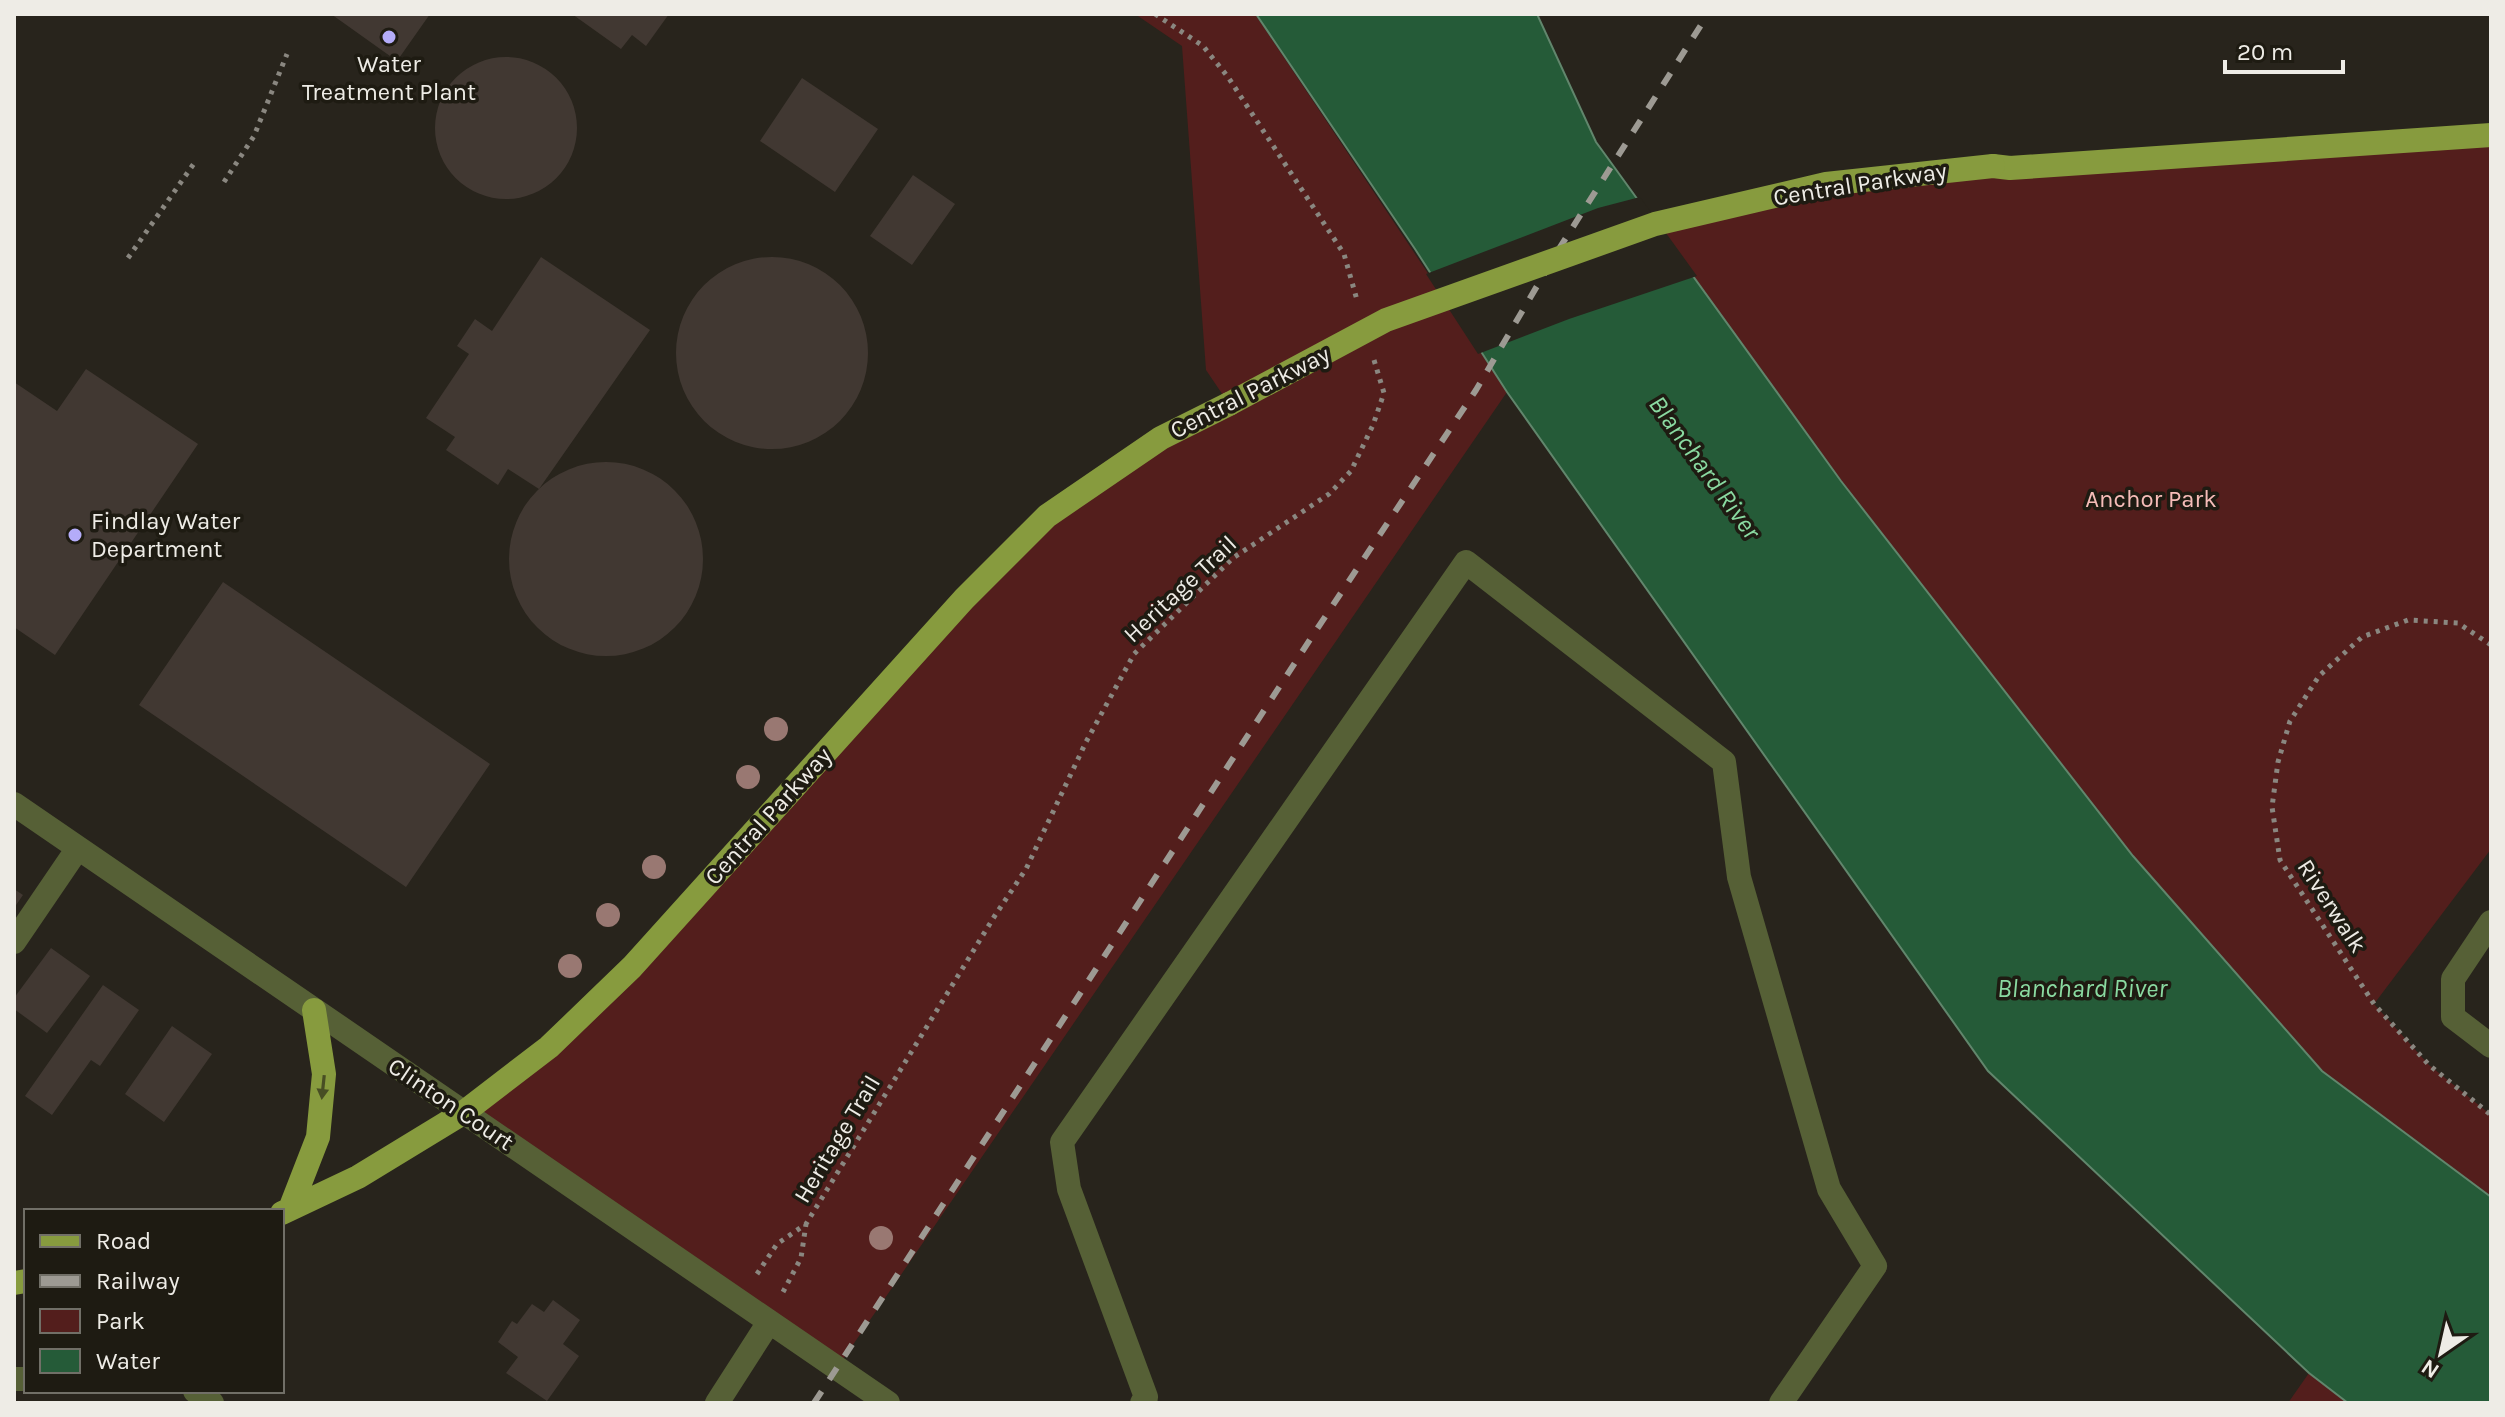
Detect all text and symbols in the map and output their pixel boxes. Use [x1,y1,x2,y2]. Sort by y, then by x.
scale bar [2225,24,2343,74]
marker: Water Treatment Plant [380,28,398,46]
text: 20 m [2237,38,2293,66]
place label: Water Treatment Plant [302,50,476,106]
street label: Central Parkway [1771,156,1949,212]
street label: Central Parkway [1166,340,1334,444]
water label: Blanchard River [1642,389,1768,546]
park label: Anchor Park [2085,485,2217,513]
place label: Findlay Water Department [91,507,240,563]
marker: Findlay Water Department [66,526,84,544]
street label: Heritage Trail [1118,530,1242,648]
street label: Central Parkway [699,741,837,891]
street label: Riverwalk [2291,854,2373,958]
water label: Blanchard River [1997,973,2168,1004]
street label: Clinton Court [383,1052,519,1156]
street label: Heritage Trail [788,1070,886,1208]
one-way arrow [316,1075,329,1100]
legend [24,1209,284,1393]
text: Road [96,1227,151,1255]
text: Railway [96,1267,180,1295]
text: Park [96,1307,145,1335]
north arrow [2401,1313,2481,1393]
text: Water [96,1347,160,1375]
text: N [2417,1354,2444,1384]

